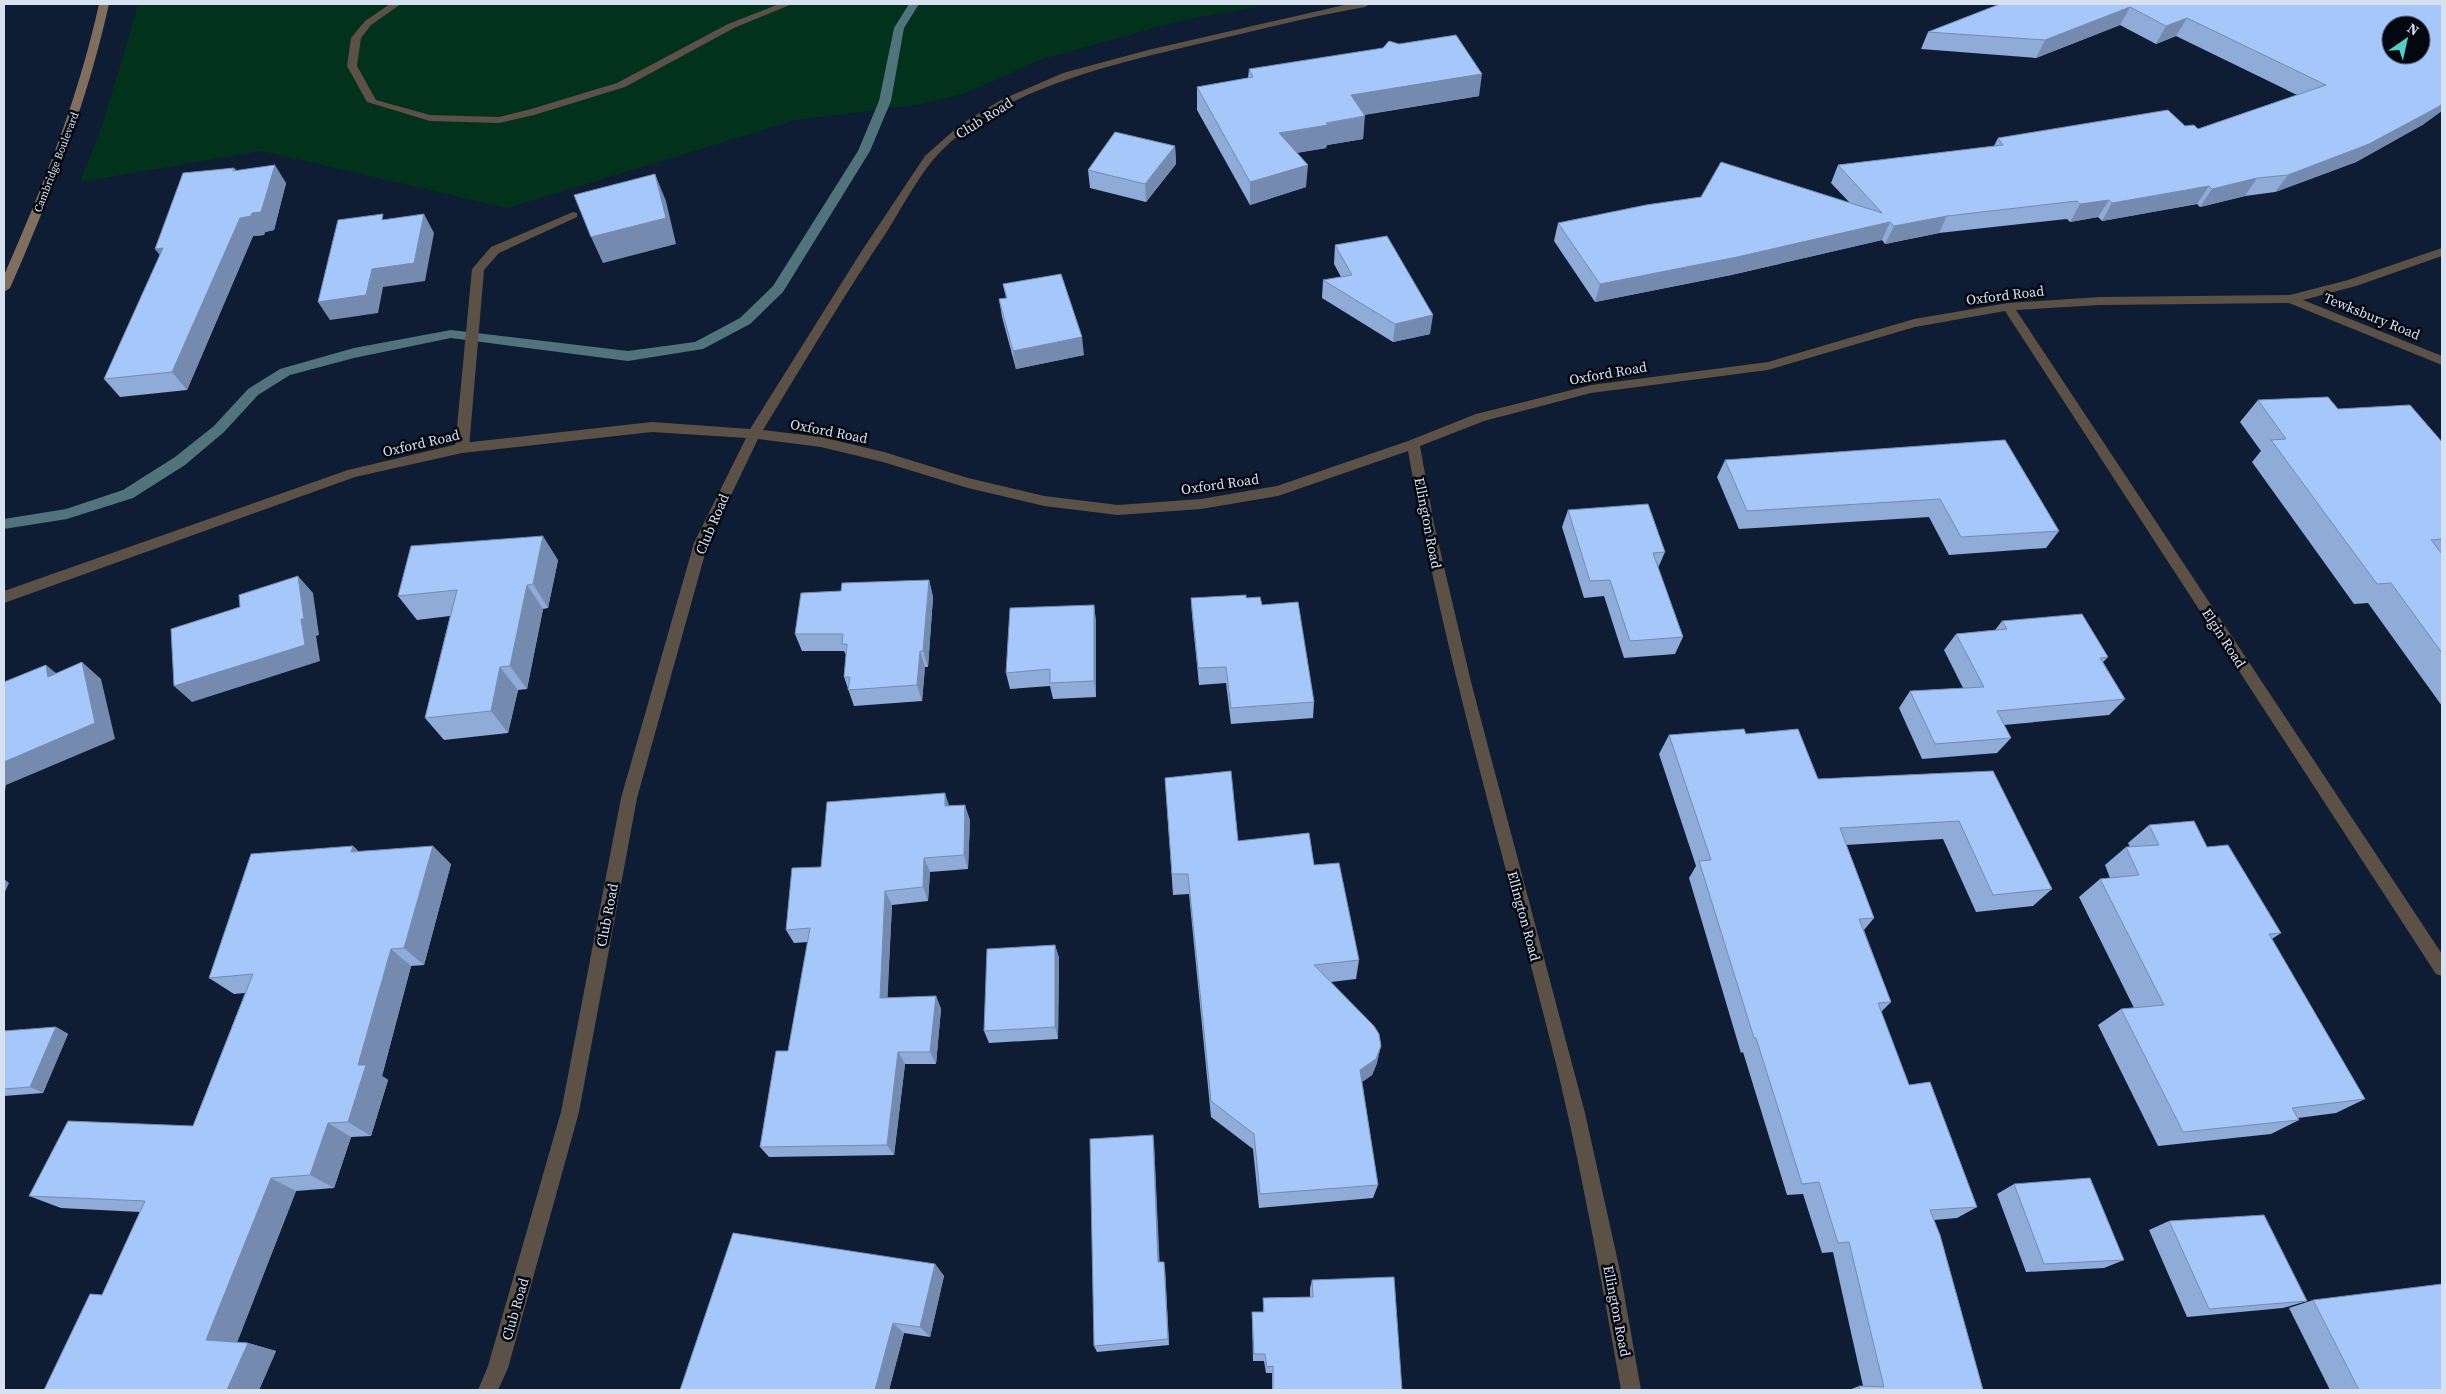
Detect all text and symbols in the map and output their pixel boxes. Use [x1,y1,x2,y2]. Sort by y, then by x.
north arrow [2381,15,2431,65]
text: N [2403,18,2423,40]
street label: Club Road [952,93,1017,143]
street label: Cambridge Boulevard [30,109,83,214]
street label: Oxford Road [1965,280,2045,310]
street label: Tewksbury Road [2321,287,2423,345]
street label: Oxford Road [1568,356,1648,390]
street label: Oxford Road [789,414,869,448]
street label: Oxford Road [381,424,462,462]
street label: Oxford Road [1180,469,1260,499]
street label: Ellington Road [1409,476,1447,570]
street label: Club Road [690,491,734,557]
street label: Elgin Road [2197,604,2251,672]
street label: Ellington Road [1502,869,1546,963]
street label: Club Road [591,882,623,948]
street label: Ellington Road [1598,1264,1636,1358]
street label: Club Road [497,1275,533,1343]

